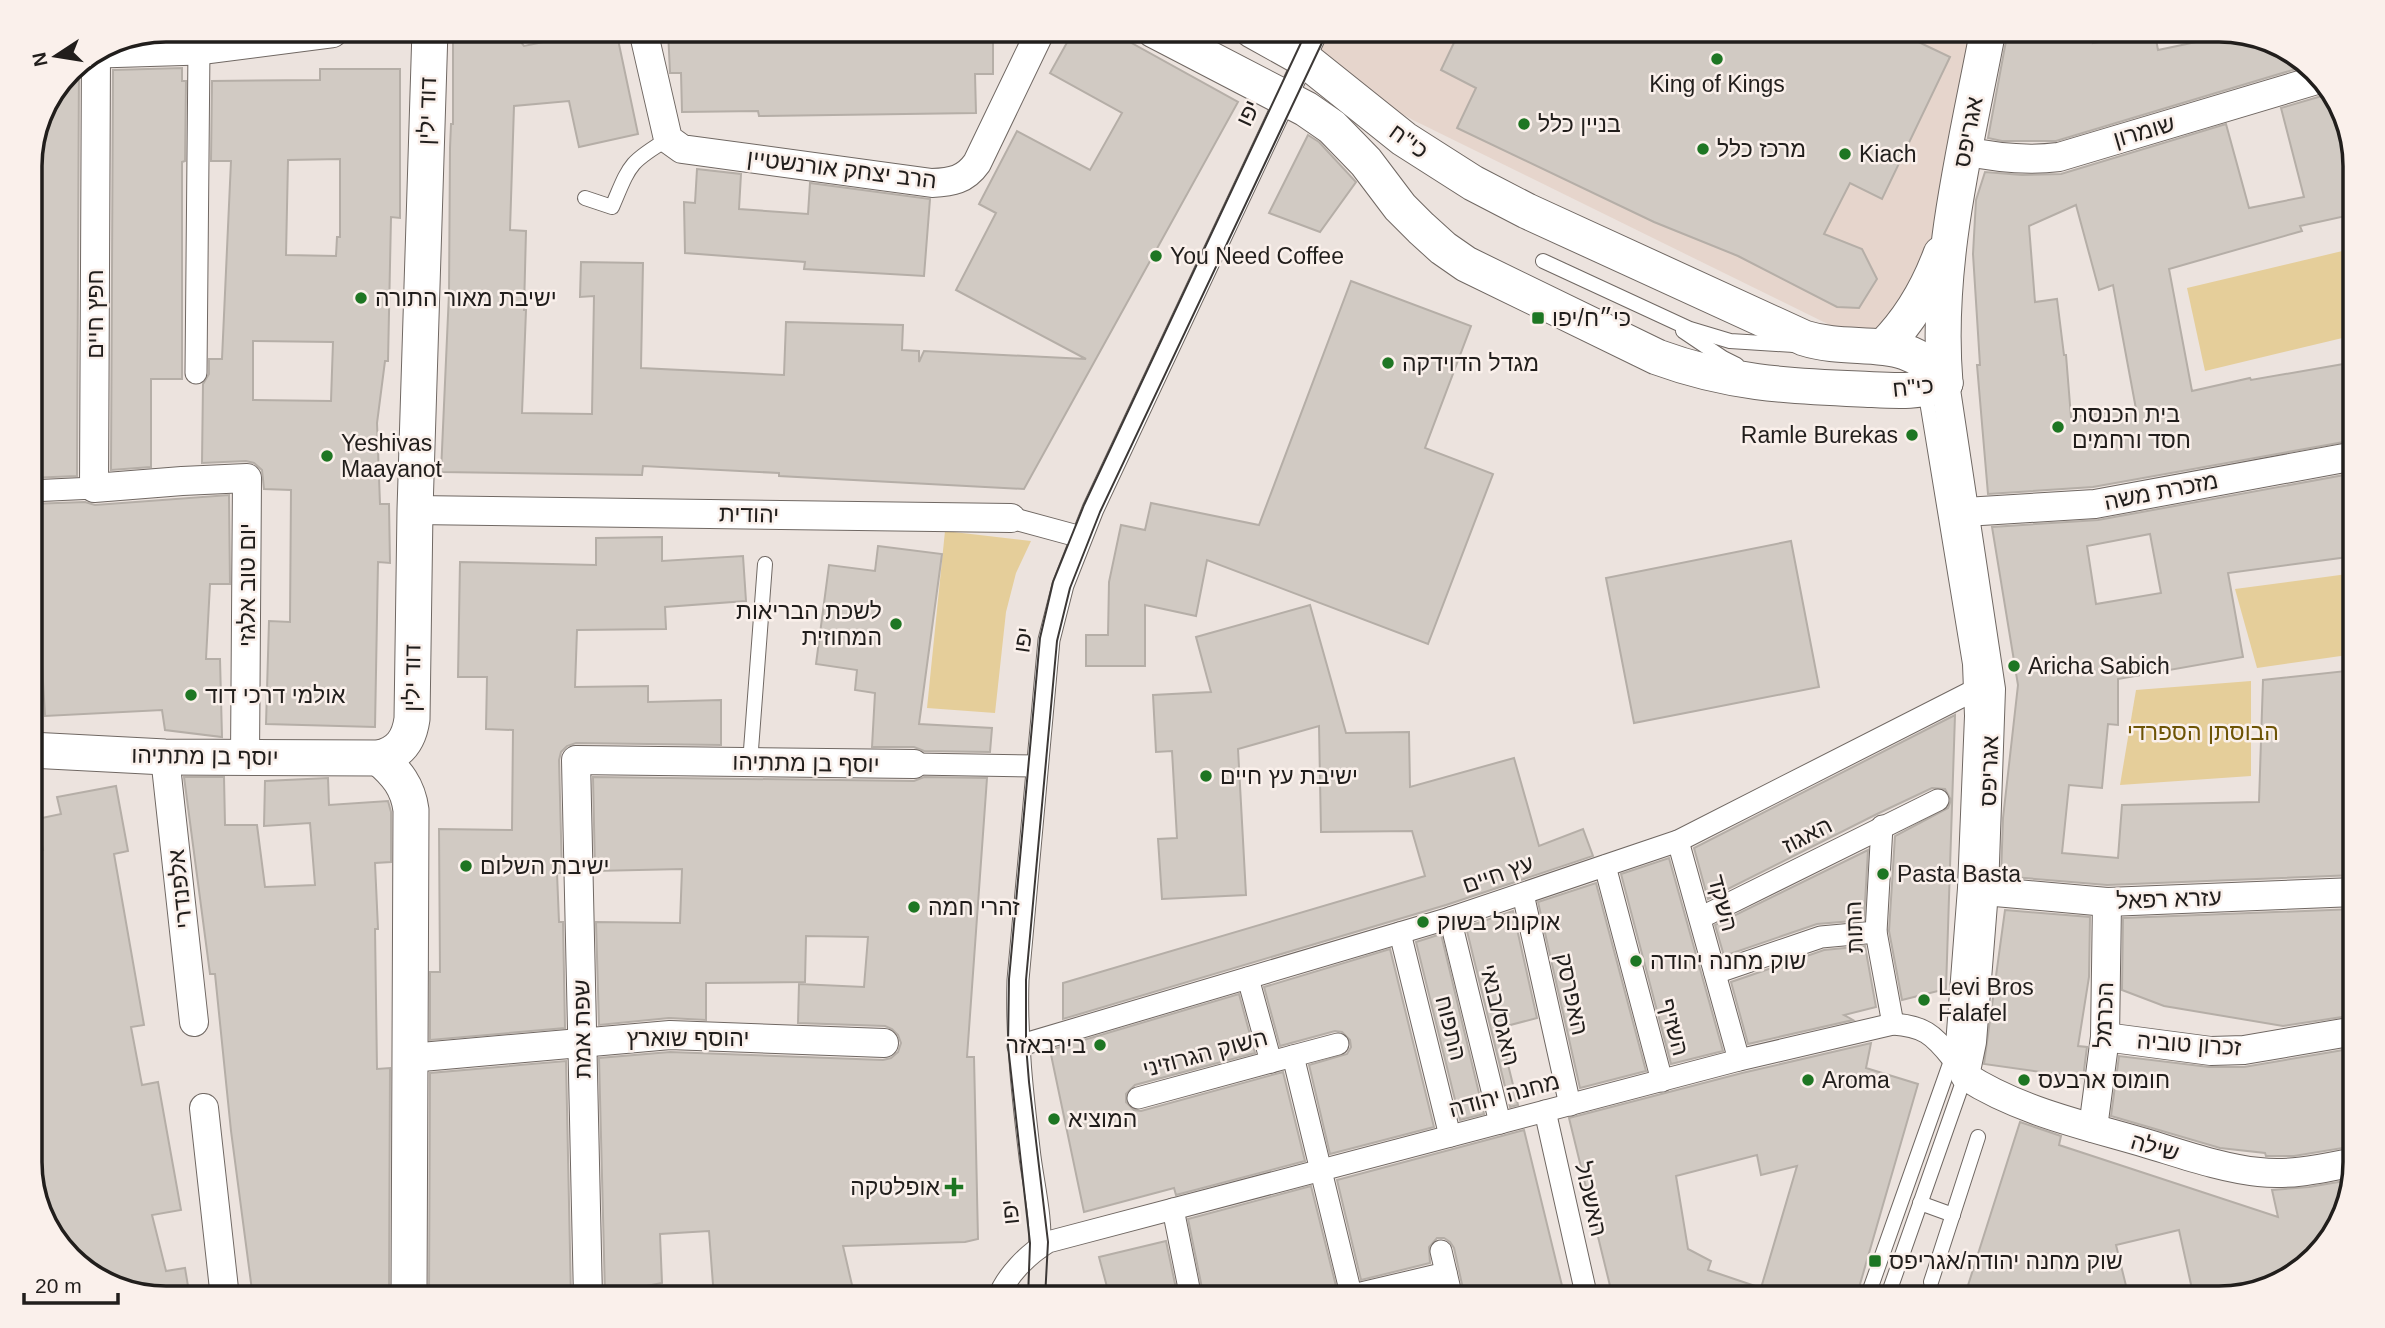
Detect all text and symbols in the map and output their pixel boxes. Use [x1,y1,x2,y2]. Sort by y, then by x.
north arrow [21,21,91,91]
text: N [28,51,52,68]
marker: King of Kings [1709,51,1725,67]
place label: King of Kings [1649,71,1785,97]
street label: דוד ילין [413,76,441,145]
street label: אגריפס [1948,94,1988,169]
street label: יפו [1231,96,1265,130]
street label: שומרון [2110,110,2178,152]
place label: בניין כלל [1538,111,1621,137]
marker: בניין כלל [1516,116,1532,132]
street label: כי"ח [1385,118,1433,164]
place label: מרכז כלל [1717,136,1806,162]
marker: מרכז כלל [1695,141,1711,157]
place label: Kiach [1859,141,1917,167]
street label: הרב יצחק אורנשטיין [746,144,938,194]
marker: Kiach [1837,146,1853,162]
place label: You Need Coffee [1170,243,1344,269]
marker: You Need Coffee [1148,248,1164,264]
street label: חפץ חיים [82,269,108,359]
place label: ישיבת מאור התורה [375,285,557,311]
marker: ישיבת מאור התורה [353,290,369,306]
place label: כי״ח/יפו [1552,305,1631,331]
marker: כי״ח/יפו [1530,310,1546,326]
place label: מגדל הדוידקה [1402,350,1539,376]
marker: מגדל הדוידקה [1380,355,1396,371]
street label: כי"ח [1891,372,1935,402]
place label: בית הכנסת חסד ורחמים [2072,401,2191,453]
marker: בית הכנסת חסד ורחמים [2050,419,2066,435]
place label: Ramle Burekas [1741,422,1898,448]
marker: Ramle Burekas [1904,427,1920,443]
place label: Yeshivas Maayanot [341,430,443,482]
marker: Yeshivas Maayanot [319,448,335,464]
street label: מזכרת משה [2102,467,2220,515]
street label: יהודית [719,500,779,528]
street label: יום טוב אלגזי [234,523,260,647]
place label: לשכת הבריאות המחוזית [736,598,882,650]
marker: לשכת הבריאות המחוזית [888,616,904,632]
street label: יפו [1008,625,1038,655]
street label: דוד ילין [398,644,426,712]
place label: Aricha Sabich [2028,653,2170,679]
marker: Aricha Sabich [2006,658,2022,674]
place label: אולמי דרכי דוד [205,682,346,708]
marker: אולמי דרכי דוד [183,687,199,703]
park label: הבוסתן הספרדי [2127,719,2279,745]
street label: אגריפס [1975,734,2003,807]
street label: יוסף בן מתתיהו [131,742,279,770]
street label: יוסף בן מתתיהו [732,749,880,777]
place label: ישיבת עץ חיים [1220,763,1358,789]
marker: ישיבת עץ חיים [1198,768,1214,784]
street label: האגוז [1778,812,1836,858]
street label: אלפנדרי [163,847,197,930]
street label: עץ חיים [1459,850,1537,898]
place label: ישיבת השלום [480,853,609,879]
marker: ישיבת השלום [458,858,474,874]
place label: Pasta Basta [1897,861,2021,887]
marker: Pasta Basta [1875,866,1891,882]
street label: השקד [1703,872,1743,934]
street label: עזרא רפאל [2116,884,2222,914]
place label: זהרי חמה [928,894,1020,920]
marker: זהרי חמה [906,899,922,915]
street label: התות [1840,900,1868,954]
place label: אוקונול בשוק [1437,909,1561,935]
marker: אוקונול בשוק [1415,914,1431,930]
place label: שוק מחנה יהודה [1650,948,1806,974]
street label: האפרסק [1551,951,1593,1037]
marker: שוק מחנה יהודה [1628,953,1644,969]
street label: האגס/בנאי [1475,962,1525,1068]
place label: Levi Bros Falafel [1938,974,2034,1026]
street label: שפת אמת [568,979,596,1079]
street label: הכרמל [2090,982,2118,1048]
marker: Levi Bros Falafel [1916,992,1932,1008]
street label: התפוח [1430,993,1472,1063]
street label: השזיף [1654,995,1694,1059]
street label: השוק הגרוזיני [1140,1024,1270,1082]
street label: יהוסף שוארץ [627,1025,749,1051]
street label: זכרון טוביה [2136,1027,2243,1061]
place label: בירבאזר [1007,1032,1086,1058]
marker: בירבאזר [1092,1037,1108,1053]
place label: Aroma [1822,1067,1890,1093]
place label: חומוס ארבעס [2038,1067,2170,1093]
street label: מחנה יהודה [1446,1068,1562,1122]
marker: Aroma [1800,1072,1816,1088]
marker: חומוס ארבעס [2016,1072,2032,1088]
place label: המוציא [1068,1106,1137,1132]
marker: המוציא [1046,1111,1062,1127]
street label: שילה [2128,1128,2182,1166]
street label: האשכול [1570,1159,1612,1239]
place label: אופלטקה [850,1174,941,1200]
marker: אופלטקה [946,1179,962,1195]
street label: יפו [996,1198,1024,1226]
place label: שוק מחנה יהודה/אגריפס [1889,1248,2123,1274]
marker: שוק מחנה יהודה/אגריפס [1867,1253,1883,1269]
scale bar [24,1262,119,1306]
text: 20 m [35,1274,82,1297]

